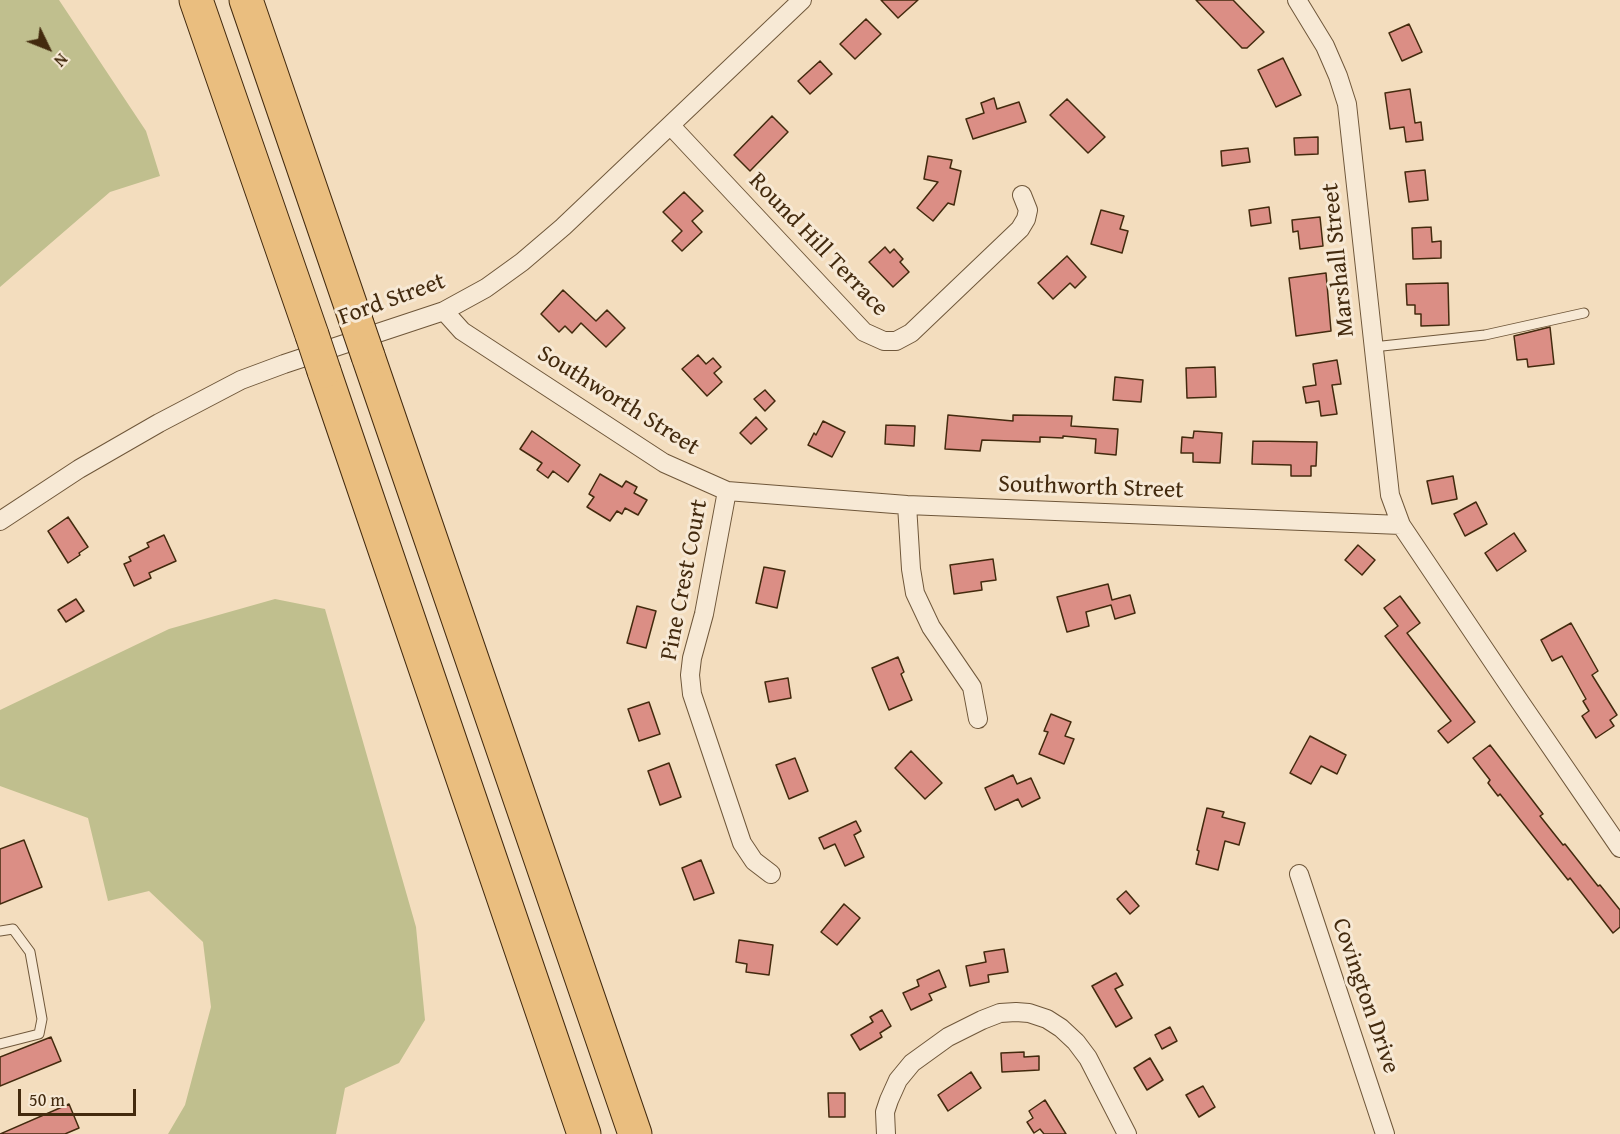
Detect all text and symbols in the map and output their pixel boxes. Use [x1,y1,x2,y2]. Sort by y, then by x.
north arrow [18,18,78,78]
text: N [49,48,74,72]
street label: Round Hill Terrace [742,167,894,323]
street label: Marshall Street [1317,182,1361,338]
street label: Ford Street [335,267,449,333]
street label: Southworth Street [532,340,704,462]
street label: Southworth Street [998,470,1184,506]
street label: Pine Crest Court [655,497,715,663]
street label: Covington Drive [1325,915,1405,1077]
scale bar [21,1077,140,1115]
text: 50 m [29,1086,65,1113]

